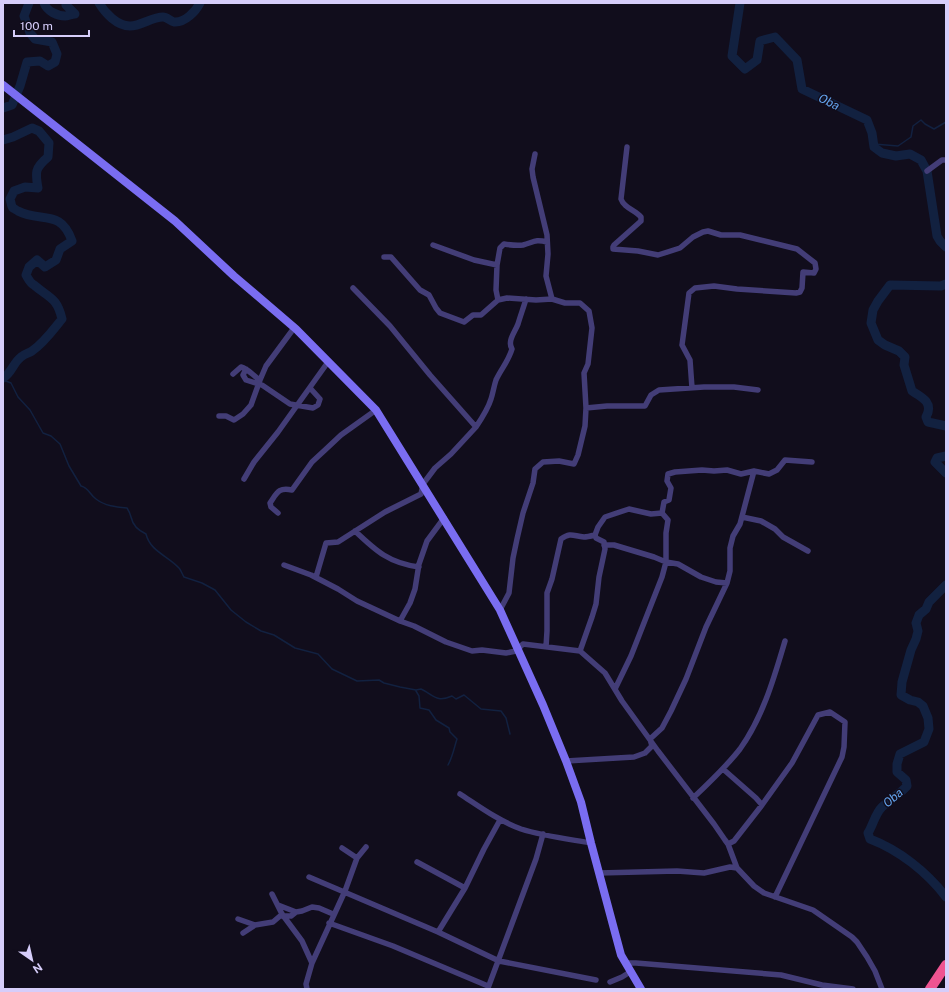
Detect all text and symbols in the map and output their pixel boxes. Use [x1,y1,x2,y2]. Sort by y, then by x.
scale bar [14,12,89,38]
text: 100 m [20,19,53,33]
water label: Oba [816,91,842,113]
water label: Oba [880,786,906,810]
north arrow [12,940,52,980]
text: N [31,961,45,976]

